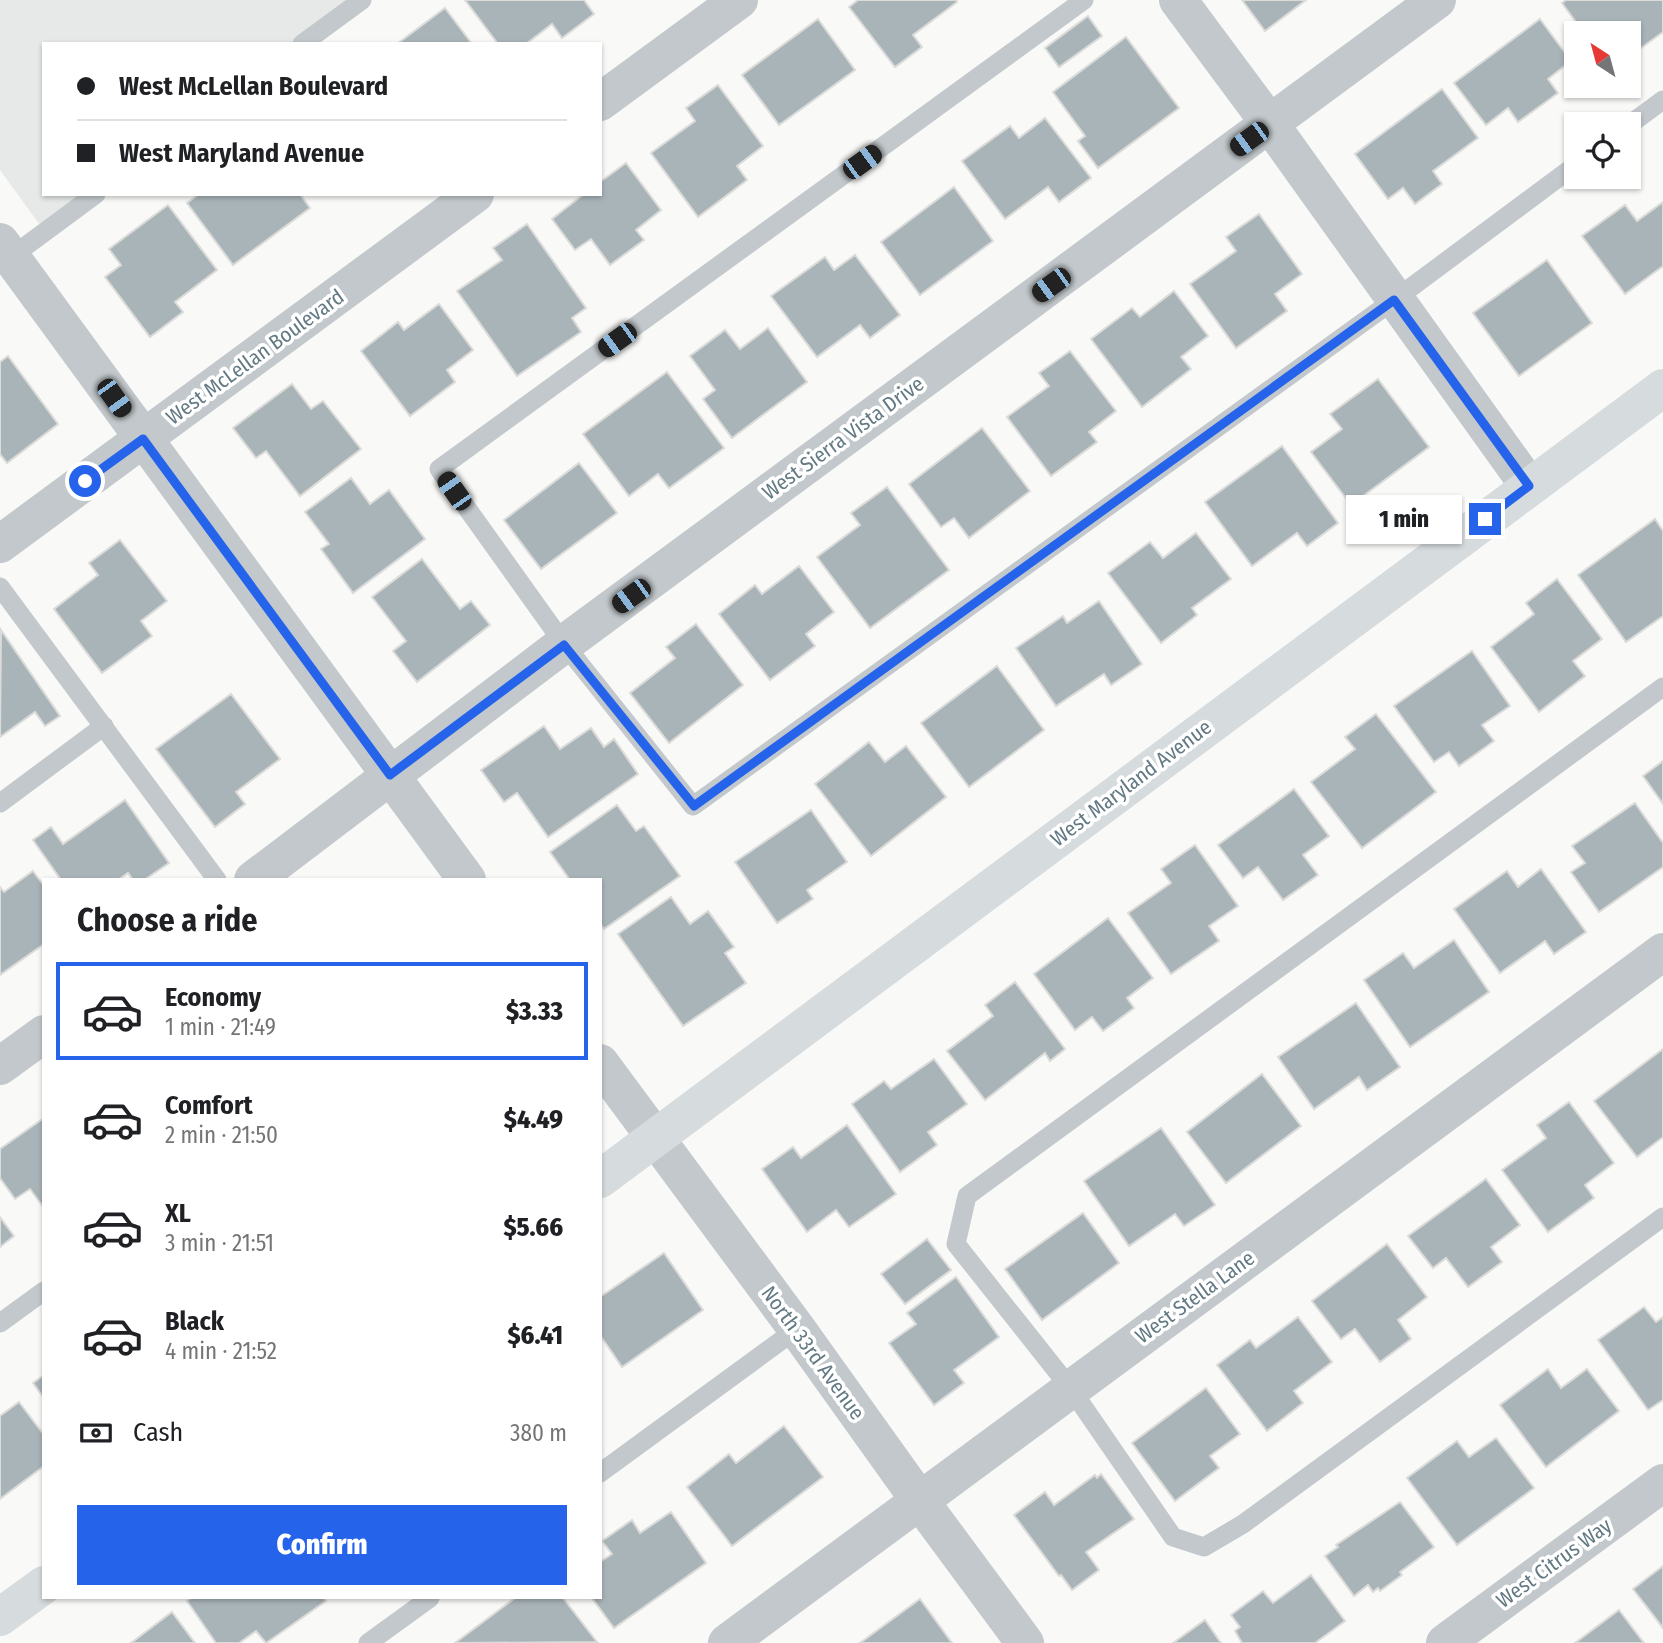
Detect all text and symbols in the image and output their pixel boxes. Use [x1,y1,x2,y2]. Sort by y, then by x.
north arrow [1564,21,1642,98]
map controls [1564,21,1641,189]
text: West McLellan Boulevard [119,71,388,102]
button: locate [1564,112,1641,189]
car [1226,118,1273,160]
text: West Maryland Avenue [119,138,364,169]
car [839,141,886,183]
car [1028,264,1075,306]
street label: West McLellan Boulevard [161,284,349,430]
car [594,319,641,361]
street label: West Sierra Vista Drive [757,371,929,505]
car [94,375,135,421]
route start [69,465,101,497]
car [434,468,475,514]
callout: 1 min [1345,494,1460,544]
route end [1469,503,1501,535]
text: 1 min [1379,505,1429,533]
car [608,575,655,617]
street label: West Maryland Avenue [1045,714,1217,852]
text: Choose a ride [77,901,258,939]
icon: car [81,980,144,1043]
text: Economy [165,982,261,1013]
text: $3.33 [506,996,563,1027]
text: 1 min · 21:49 [165,1013,276,1041]
icon: car [81,1088,144,1151]
text: Comfort [165,1090,253,1121]
text: $4.49 [504,1104,563,1135]
text: 2 min · 21:50 [165,1121,278,1149]
icon: car [81,1196,144,1259]
text: XL [165,1198,191,1229]
text: $5.66 [503,1212,563,1243]
text: 3 min · 21:51 [165,1229,274,1257]
street label: West Stella Lane [1130,1245,1260,1349]
street label: North 33rd Avenue [756,1281,870,1425]
icon: car [81,1304,144,1367]
text: Black [165,1306,224,1337]
text: $6.41 [507,1320,563,1351]
text: 4 min · 21:52 [165,1337,277,1365]
icon: cash [77,1414,115,1452]
text: Cash [133,1417,183,1448]
text: 380 m [510,1419,567,1447]
button: Confirm [77,1505,567,1585]
street label: West Citrus Way [1491,1512,1617,1614]

